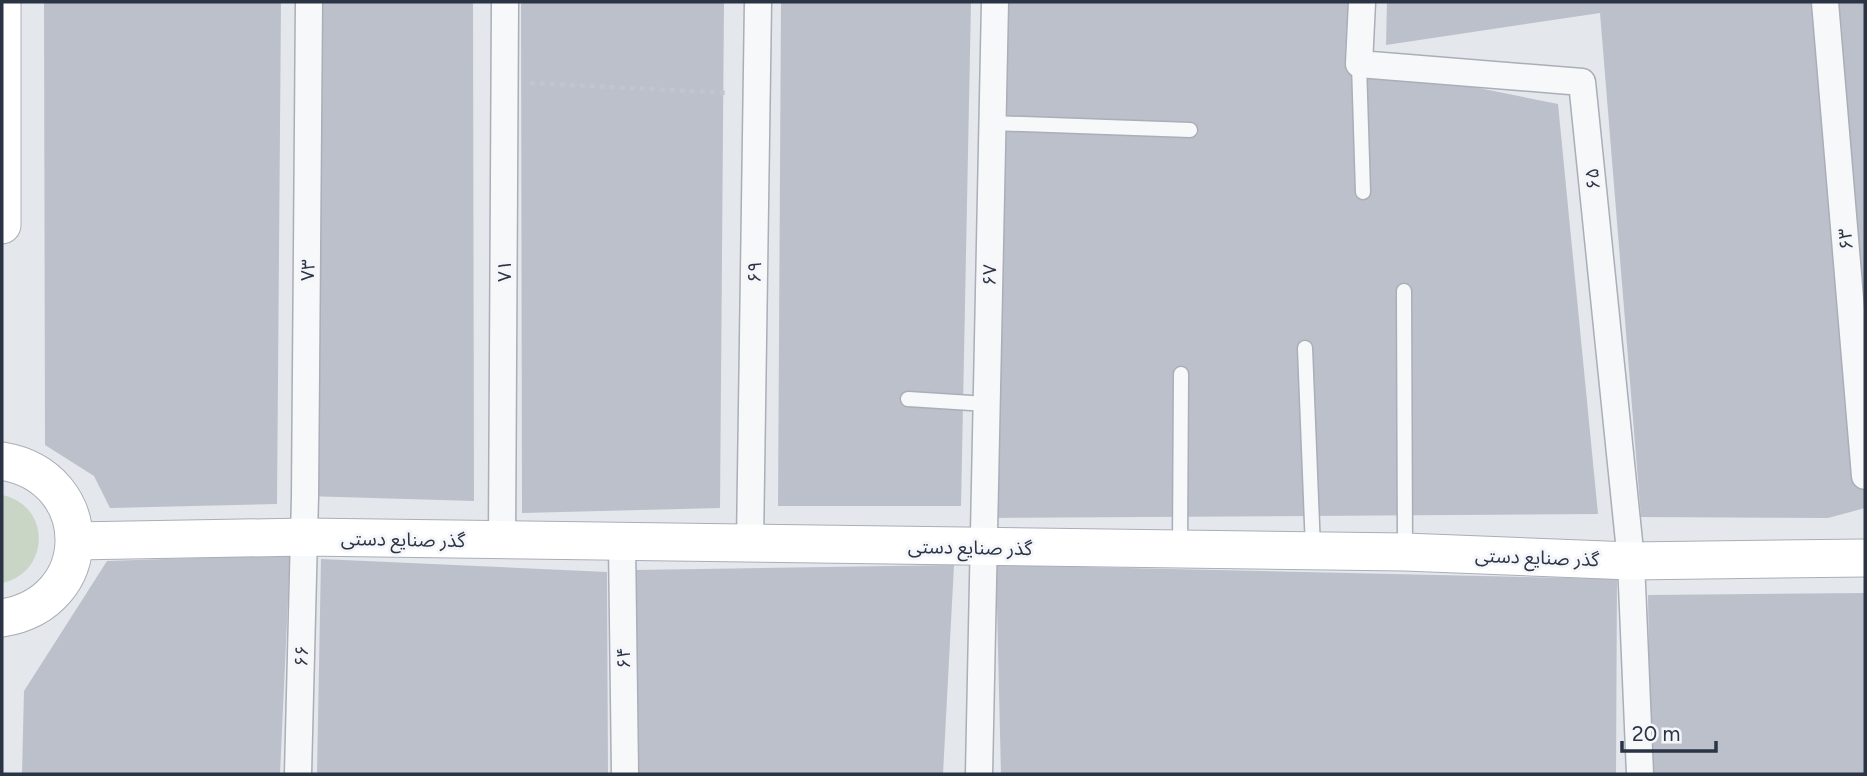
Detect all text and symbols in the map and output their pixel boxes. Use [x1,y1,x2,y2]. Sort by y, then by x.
street label: ۶۵ [1580,167,1605,191]
street label: ۶۳ [1833,227,1858,251]
street label: ۷۳ [296,259,319,281]
street label: ۷۱ [493,260,516,282]
street label: ۶۹ [743,261,766,283]
street label: ۶۷ [978,264,1001,286]
street label: گذر صنایع دستی [341,527,466,555]
street label: گذر صنایع دستی [908,535,1033,563]
street label: گذر صنایع دستی [1474,544,1601,574]
street label: ۶۶ [290,645,313,667]
street label: ۶۴ [612,647,635,669]
scale bar [1622,710,1716,754]
text: 20 m [1632,721,1680,746]

